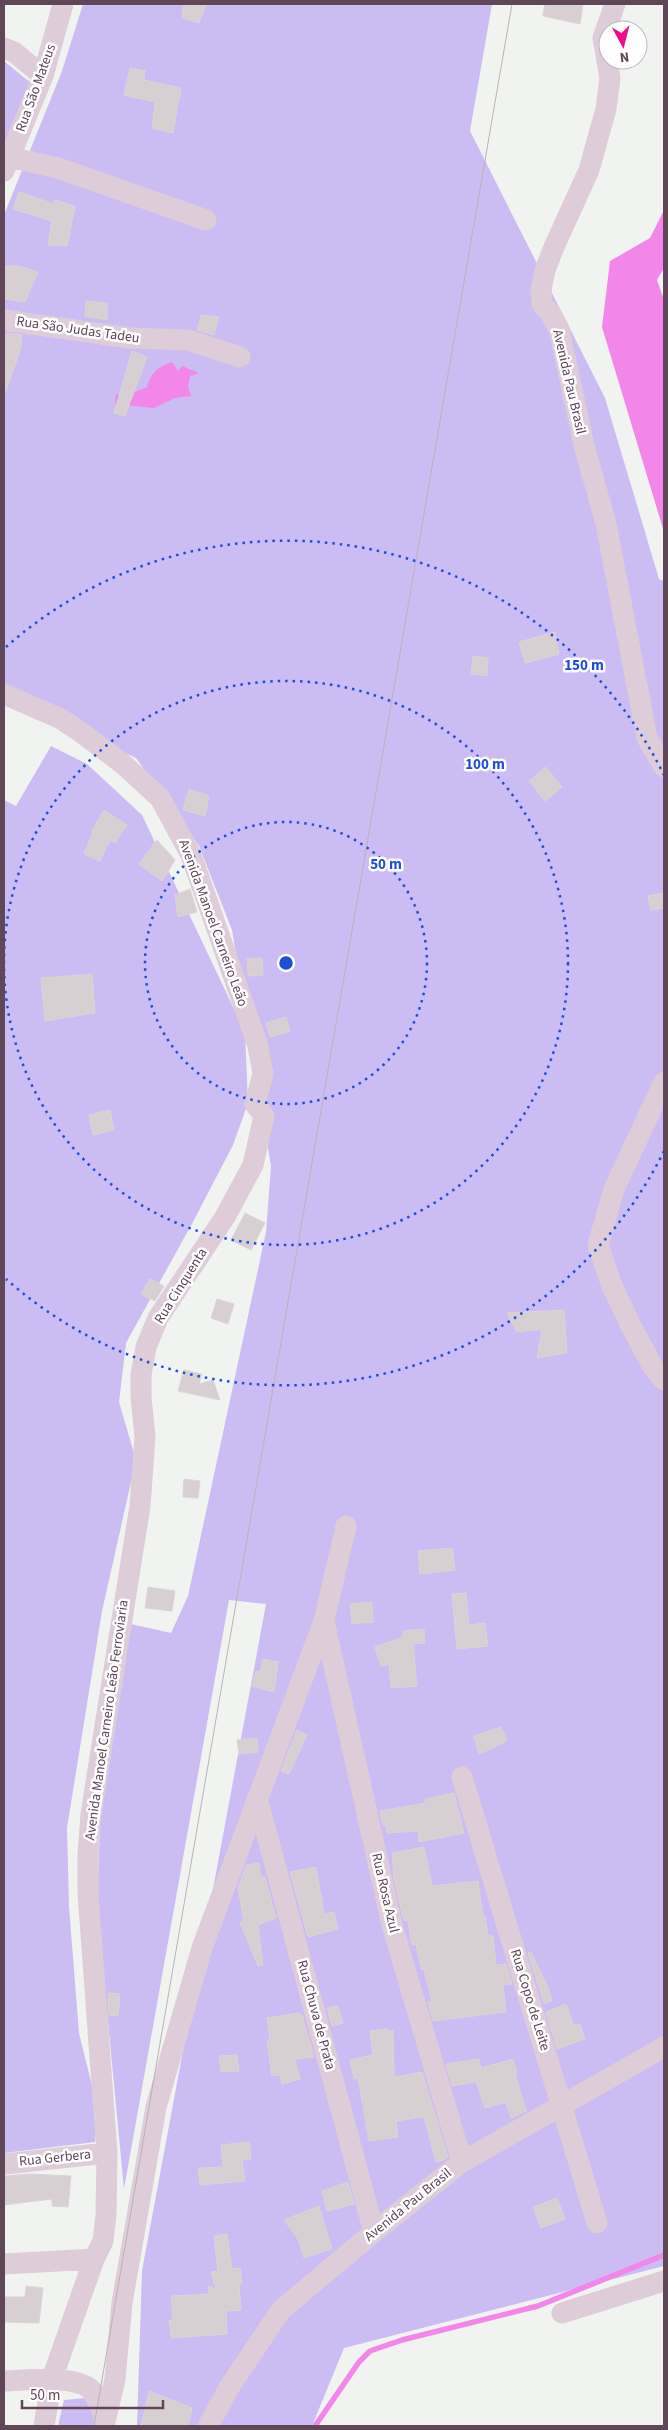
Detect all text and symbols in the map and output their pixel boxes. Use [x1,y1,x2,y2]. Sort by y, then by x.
north arrow [598,20,648,70]
street label: Rua São Mateus [11,41,61,135]
text: N [619,46,630,67]
street label: Rua São Judas Tadeu [15,311,141,349]
street label: Avenida Pau Brasil [547,328,591,437]
text: 150 m [564,655,604,676]
text: 100 m [465,754,505,775]
street label: Avenida Manoel Carneiro Leão [173,837,253,1009]
text: 50 m [370,854,402,875]
centre of rings [277,954,295,972]
street label: Rua Cinquenta [150,1244,212,1328]
street label: Avenida Manoel Carneiro Leão Ferroviaria [80,1599,134,1841]
street label: Rua Rosa Azul [366,1851,404,1935]
street label: Rua Copo de Leite [505,1947,555,2053]
street label: Rua Chuva de Prata [292,1958,340,2072]
street label: Rua Gerbera [18,2144,92,2172]
street label: Avenida Pau Brasil [360,2163,456,2246]
scale bar [22,2378,164,2410]
text: 50 m [30,2385,60,2406]

